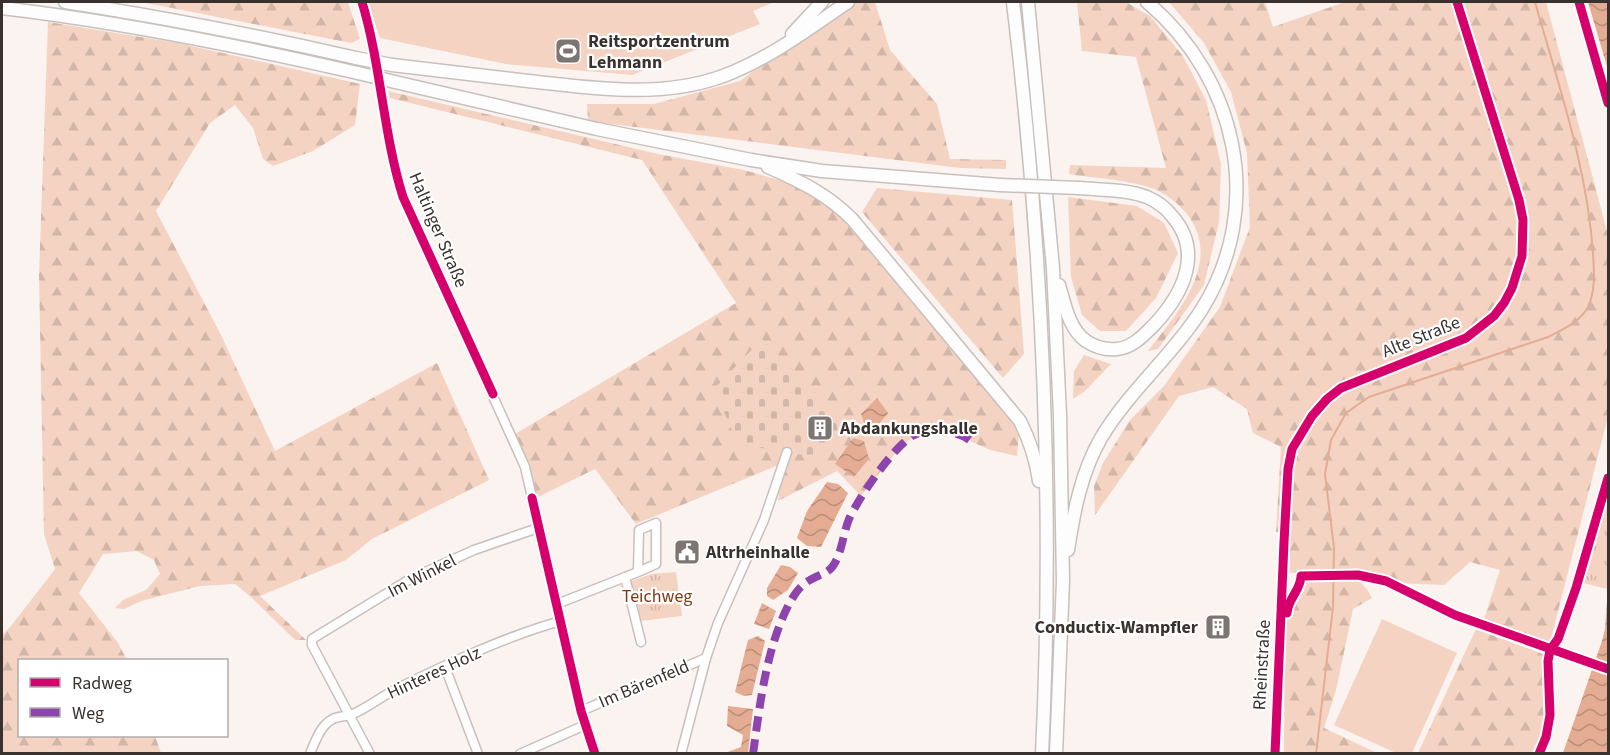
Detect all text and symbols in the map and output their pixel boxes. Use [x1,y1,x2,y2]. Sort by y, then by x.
place label: Reitsportzentrum Lehmann [588,29,730,75]
sports icon: Reitsportzentrum Lehmann [553,36,583,66]
street label: Haltinger Straße [402,169,474,291]
street label: Alte Straße [1378,310,1464,364]
building icon: Abdankungshalle [805,413,835,443]
place label: Abdankungshalle [839,416,978,441]
public building icon: Altrheinhalle [672,537,702,567]
place label: Altrheinhalle [705,540,810,565]
street label: Im Winkel [383,548,461,604]
park label: Teichweg [622,584,692,609]
building icon: Conductix-Wampfler [1203,612,1233,642]
place label: Conductix-Wampfler [1035,615,1199,640]
street label: Rheinstraße [1247,619,1277,711]
street label: Hinteres Holz [383,640,485,706]
street label: Im Bärenfeld [595,654,693,714]
legend [18,659,228,737]
text: Radweg [72,671,132,696]
text: Weg [72,701,104,726]

